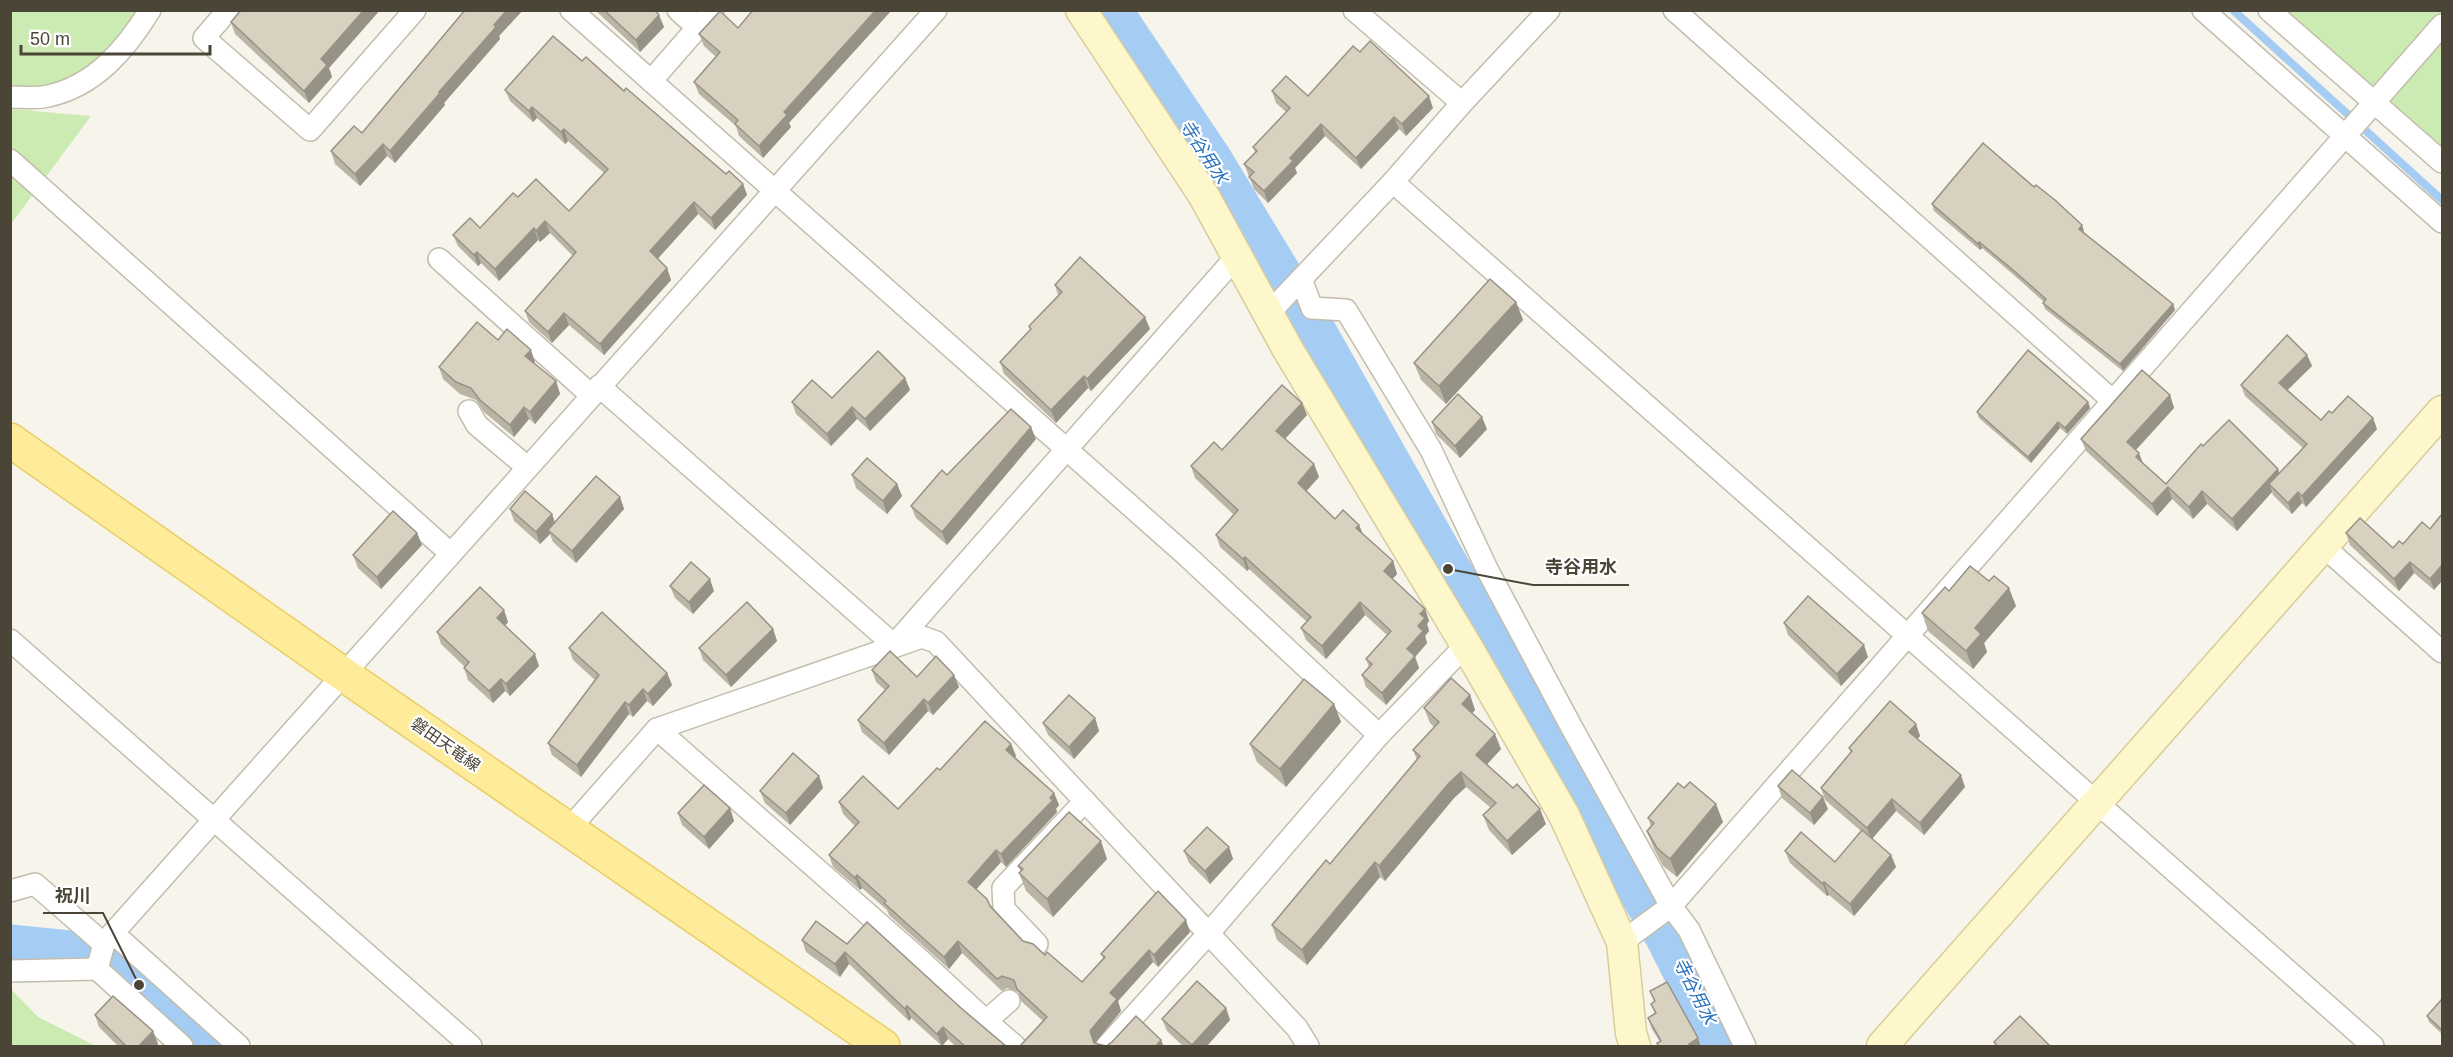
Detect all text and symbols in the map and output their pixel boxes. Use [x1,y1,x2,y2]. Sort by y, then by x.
scale bar [21,18,210,56]
text: 50 m [30,29,70,49]
water label: 寺谷用水 [1176,116,1233,189]
callout: 寺谷用水 [1533,549,1629,585]
text: 寺谷用水 [1545,557,1617,577]
street label: 磐田天竜線 [408,714,483,774]
callout: 祝川 [43,877,103,913]
text: 祝川 [55,886,91,906]
water label: 寺谷用水 [1670,954,1721,1029]

